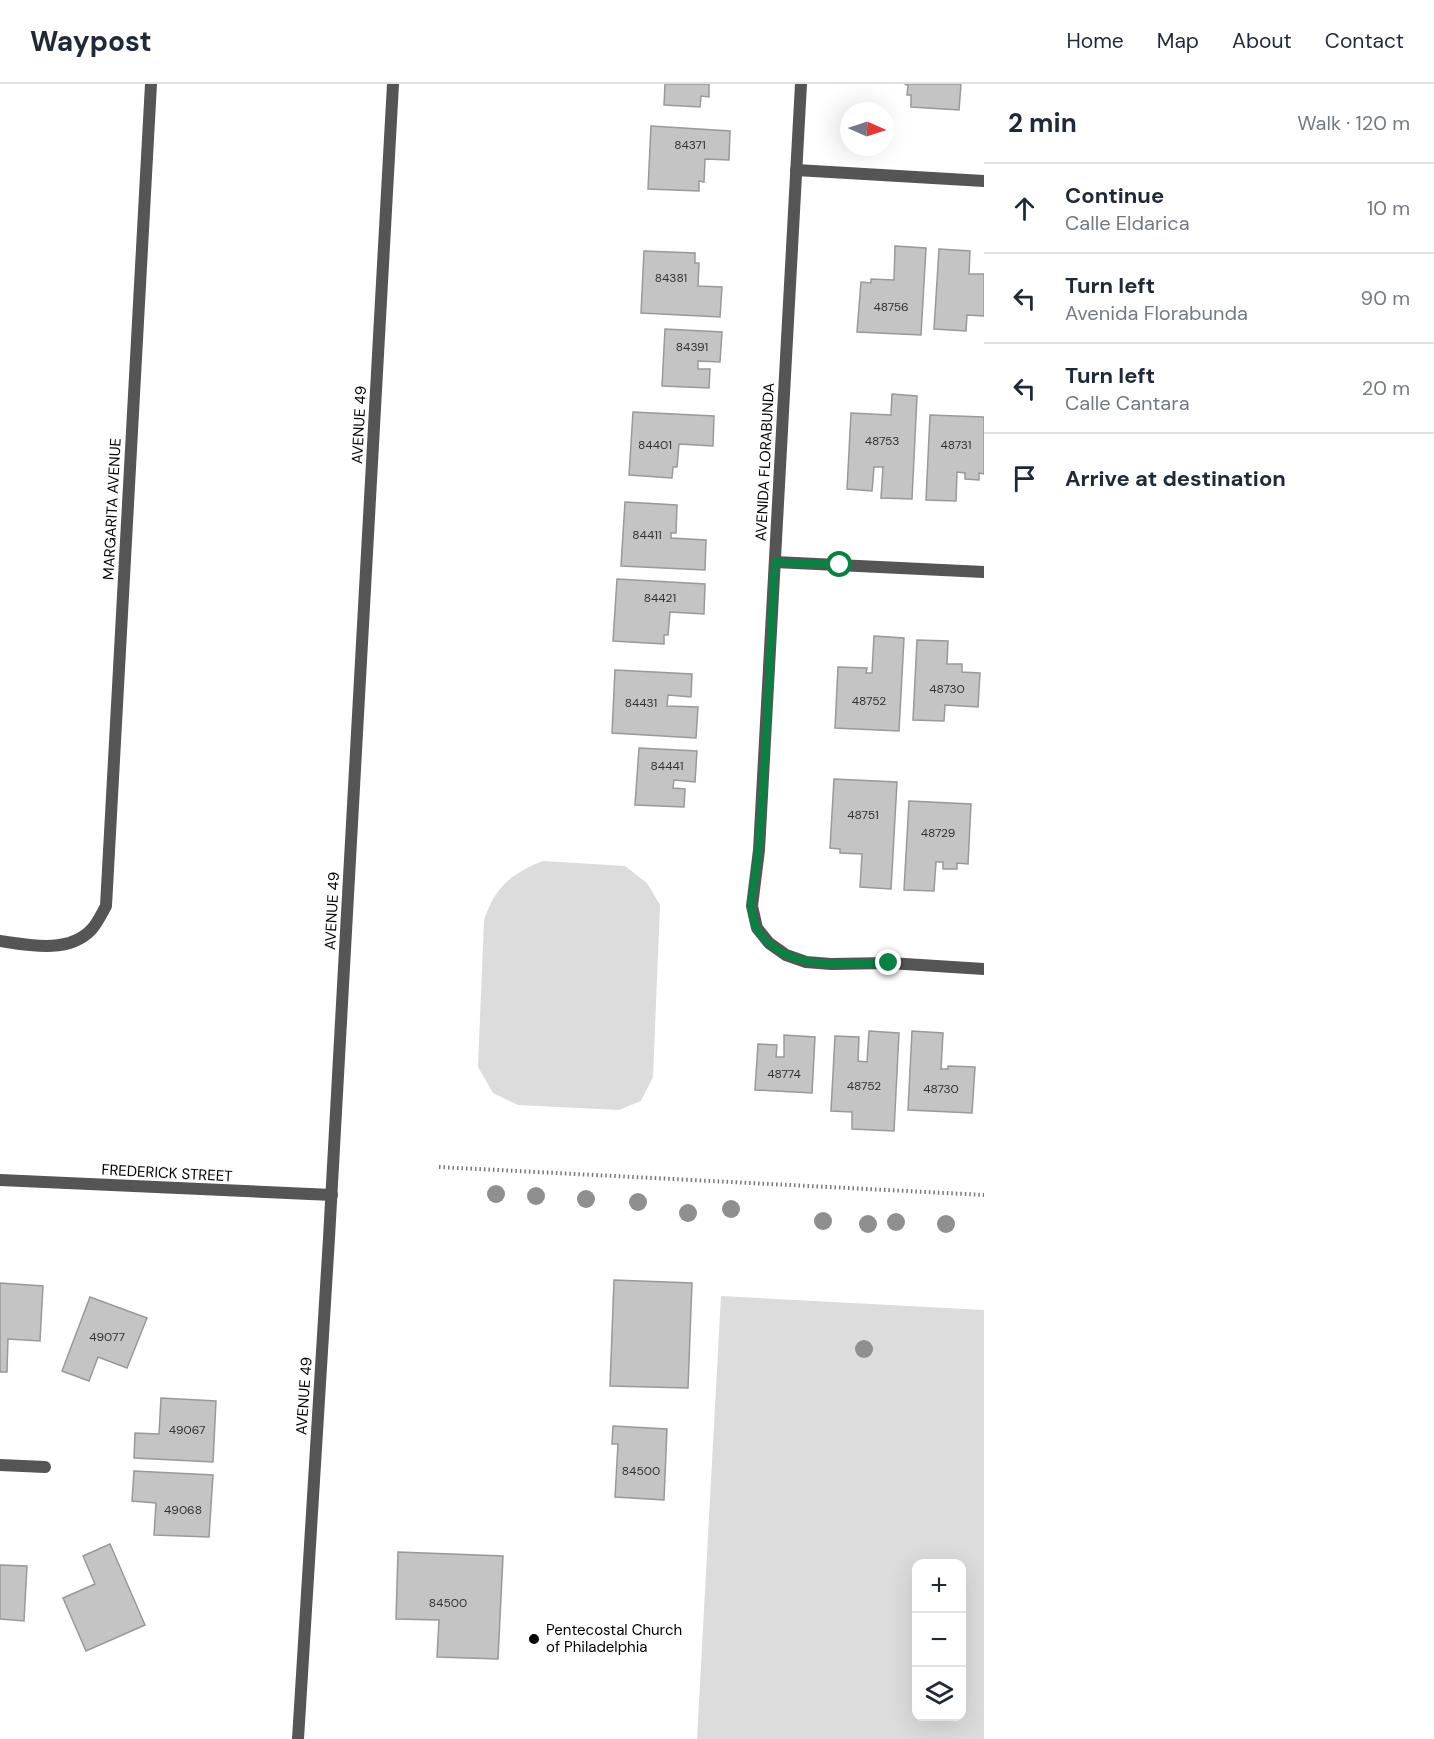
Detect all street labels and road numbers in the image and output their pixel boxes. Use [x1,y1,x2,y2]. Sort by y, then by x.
street label: AVENIDA FLORABUNDA [751,382,779,542]
street label: AVENUE 49 [347,385,371,465]
street label: MARGARITA AVENUE [98,438,126,580]
street label: AVENUE 49 [320,871,344,951]
street label: FREDERICK STREET [101,1160,233,1186]
street label: AVENUE 49 [291,1356,317,1436]

